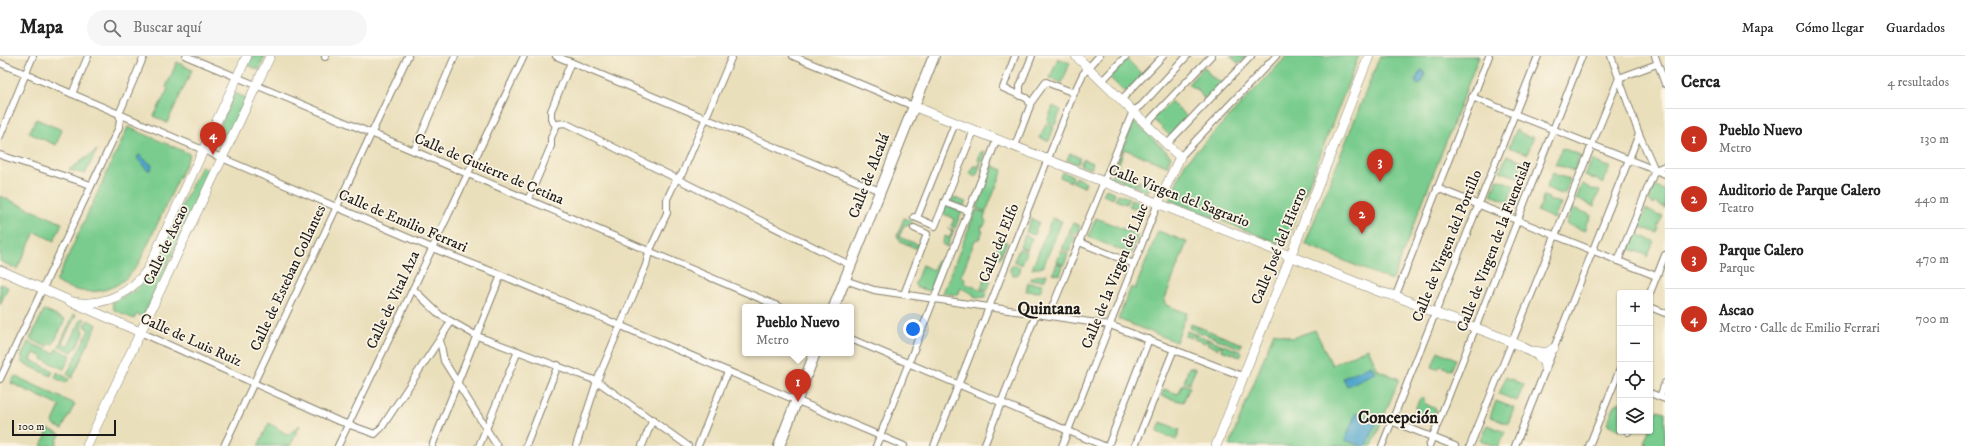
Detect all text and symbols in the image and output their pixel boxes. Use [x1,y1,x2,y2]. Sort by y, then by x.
search box [87,10,367,46]
text: Mapa [20,16,63,39]
icon: search [101,17,123,39]
text: Buscar aquí [133,18,201,37]
text: Mapa [1742,19,1773,37]
text: Cómo llegar [1795,19,1864,37]
text: Guardados [1886,19,1945,37]
text: Cerca [1681,71,1720,93]
text: 4 resultados [1887,74,1949,90]
text: Pueblo Nuevo [1719,121,1802,140]
pin: 4 [200,122,226,155]
street label: Calle de Gutierre de Cetina [411,129,567,209]
street label: Calle de Alcalá [844,130,894,221]
text: 1 [1692,131,1696,147]
text: 130 m [1920,131,1949,147]
text: Metro [1719,140,1751,156]
pin: 3 [1367,149,1393,182]
street label: Calle de Virgen de la Fuencisla [1452,157,1536,334]
street label: Calle Virgen del Sagrario [1106,160,1252,232]
street label: Calle de Virgen del Portillo [1408,167,1486,325]
text: Auditorio de Parque Calero [1719,181,1881,200]
street label: Calle de Emilio Ferrari [336,185,470,257]
street label: Calle José del Hierro [1247,185,1311,307]
text: 2 [1691,191,1697,207]
text: 440 m [1914,191,1949,207]
street label: Calle de la Virgen de Lluc [1077,200,1153,352]
text: Teatro [1719,200,1754,216]
street label: Calle del Elfo [975,201,1023,285]
pin: 2 [1349,201,1375,234]
street label: Calle de Ascao [139,202,193,288]
street label: Calle de Esteban Collantes [246,202,330,354]
text: Parque Calero [1719,241,1804,260]
street label: Calle de Vital Aza [362,247,424,352]
text: 3 [1692,251,1696,267]
text: 470 m [1916,251,1949,267]
text: Parque [1719,260,1755,276]
map controls [1617,290,1653,434]
button: + [1617,290,1653,326]
district label: Quintana [1018,298,1081,320]
text: Ascao [1719,301,1754,320]
popup [742,304,854,356]
street label: Calle de Luis Ruiz [137,309,245,371]
text: 4 [1690,311,1698,327]
text: 700 m [1916,311,1949,327]
text: Pueblo Nuevo [756,313,840,332]
your location [903,319,923,339]
text: Metro · Calle de Emilio Ferrari [1719,320,1880,336]
button: − [1617,326,1653,362]
text: Metro [756,332,789,348]
button: locate [1617,362,1653,398]
pin: 1 [785,369,811,402]
button: layers [1617,398,1653,434]
district label: Concepción [1358,407,1438,429]
scale bar [12,418,116,437]
text: 100 m [18,420,44,434]

